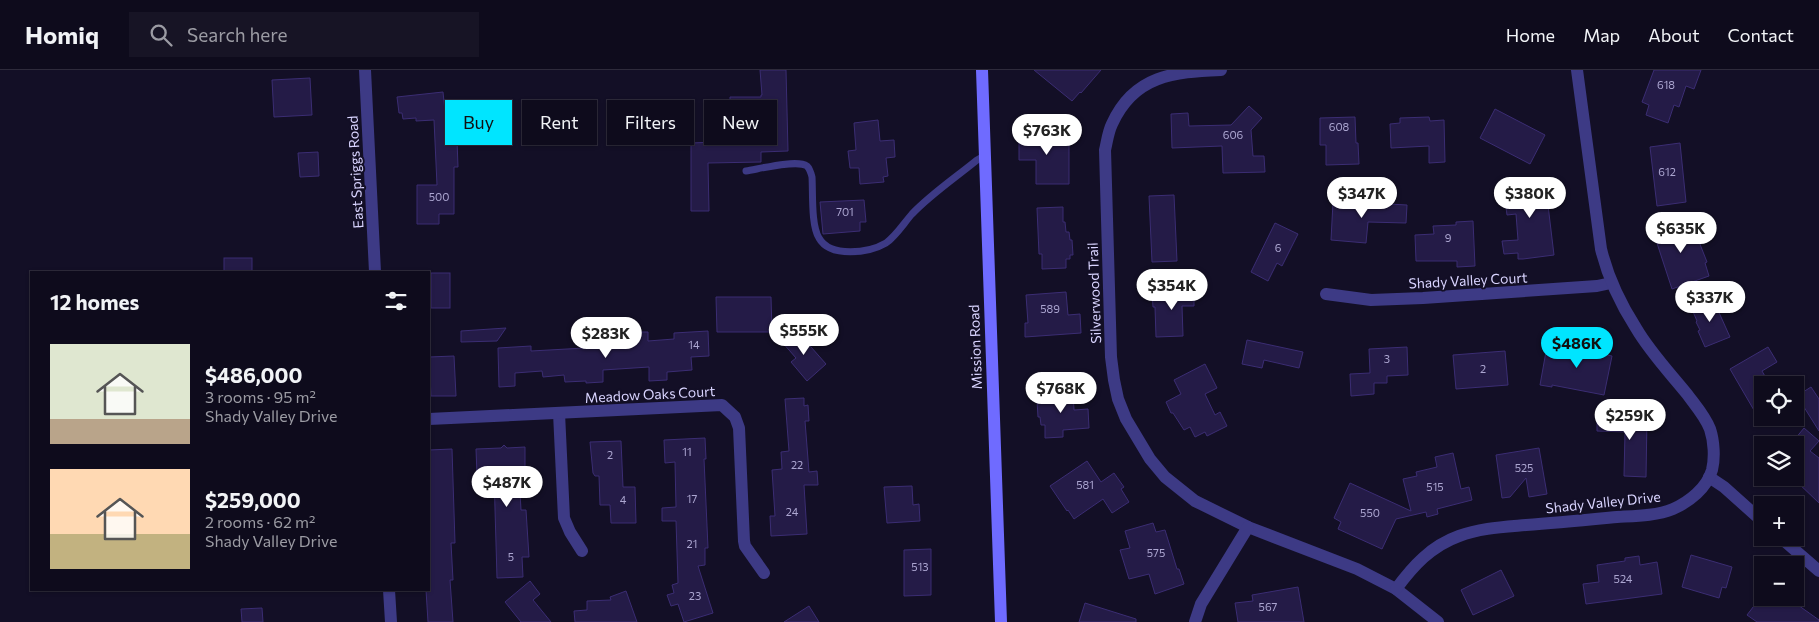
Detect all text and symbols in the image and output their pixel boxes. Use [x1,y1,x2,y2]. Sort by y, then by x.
search box [129,12,479,57]
text: Homiq [25,20,99,49]
icon: search [147,21,175,49]
text: Search here [187,23,288,46]
text: Home [1506,24,1555,46]
text: Map [1583,24,1620,46]
text: About [1648,24,1700,46]
text: Contact [1728,24,1794,46]
house number: 618 [1657,78,1675,91]
chip: Buy [445,100,512,145]
chip: Rent [522,100,597,145]
chip: Filters [607,100,694,145]
chip: New [704,100,777,145]
pin: $763K [1012,114,1082,156]
street label: East Spriggs Road [344,115,366,229]
text: $763K [1023,120,1071,139]
house number: 608 [1329,120,1350,133]
house number: 606 [1223,128,1244,141]
house number: 612 [1658,165,1676,178]
pin: $347K [1327,176,1397,219]
pin: $380K [1495,176,1565,219]
text: $347K [1338,183,1386,202]
text: $380K [1505,183,1555,202]
house number: 500 [429,190,449,203]
house number: 701 [836,205,854,218]
pin: $635K [1646,212,1716,254]
text: $635K [1657,218,1705,237]
house number: 9 [1445,231,1452,244]
house number: 6 [1275,241,1282,254]
street label: Silverwood Trail [1084,242,1104,344]
pin: $354K [1137,268,1207,311]
street label: Shady Valley Court [1408,268,1528,292]
text: $354K [1148,275,1196,294]
pin: $337K [1675,280,1745,323]
icon: filters [382,287,410,315]
text: $337K [1686,287,1734,306]
text: 12 homes [50,289,139,314]
house number: 589 [1040,302,1060,315]
street label: Mission Road [965,304,985,390]
pin: $555K [769,314,839,356]
pin: $283K [571,316,641,359]
text: $555K [780,320,828,339]
text: $283K [582,323,630,342]
pin: $486K [1542,326,1612,369]
text: $486K [1552,333,1602,352]
house number: 14 [688,338,700,351]
house number: 3 [1384,352,1390,365]
text: $486,000 [205,362,302,387]
house number: 2 [1480,362,1486,375]
icon: home [90,364,150,424]
pin: $768K [1026,372,1096,414]
map controls [1754,376,1804,606]
button: locate [1754,376,1804,426]
text: $768K [1037,378,1085,397]
street label: Meadow Oaks Court [584,382,716,406]
text: 3 rooms · 95 m² [205,387,316,406]
pin: $259K [1595,398,1665,441]
text: $259K [1606,405,1654,424]
text: Shady Valley Drive [205,406,337,425]
button: layers [1754,436,1804,486]
house number: 11 [682,445,692,458]
house number: 2 [607,448,613,461]
house number: 22 [791,458,803,471]
house number: 525 [1515,461,1533,474]
pin: $487K [472,466,542,508]
text: $487K [483,472,531,491]
house number: 581 [1076,478,1094,491]
house number: 515 [1426,480,1444,493]
text: $259,000 [205,487,301,512]
street label: Shady Valley Drive [1545,487,1661,517]
icon: home [90,489,150,549]
house number: 17 [687,492,697,505]
house number: 4 [620,493,627,506]
button: + [1754,496,1804,546]
house number: 24 [786,505,799,518]
house number: 550 [1360,506,1380,519]
text: 2 rooms · 62 m² [205,512,315,531]
text: Shady Valley Drive [205,531,337,550]
house number: 21 [687,537,697,550]
house number: 575 [1147,546,1165,559]
house number: 5 [508,550,514,563]
button: − [1754,556,1804,606]
house number: 513 [911,560,929,573]
house number: 524 [1614,572,1633,585]
house number: 23 [689,589,701,602]
house number: 567 [1259,600,1278,613]

